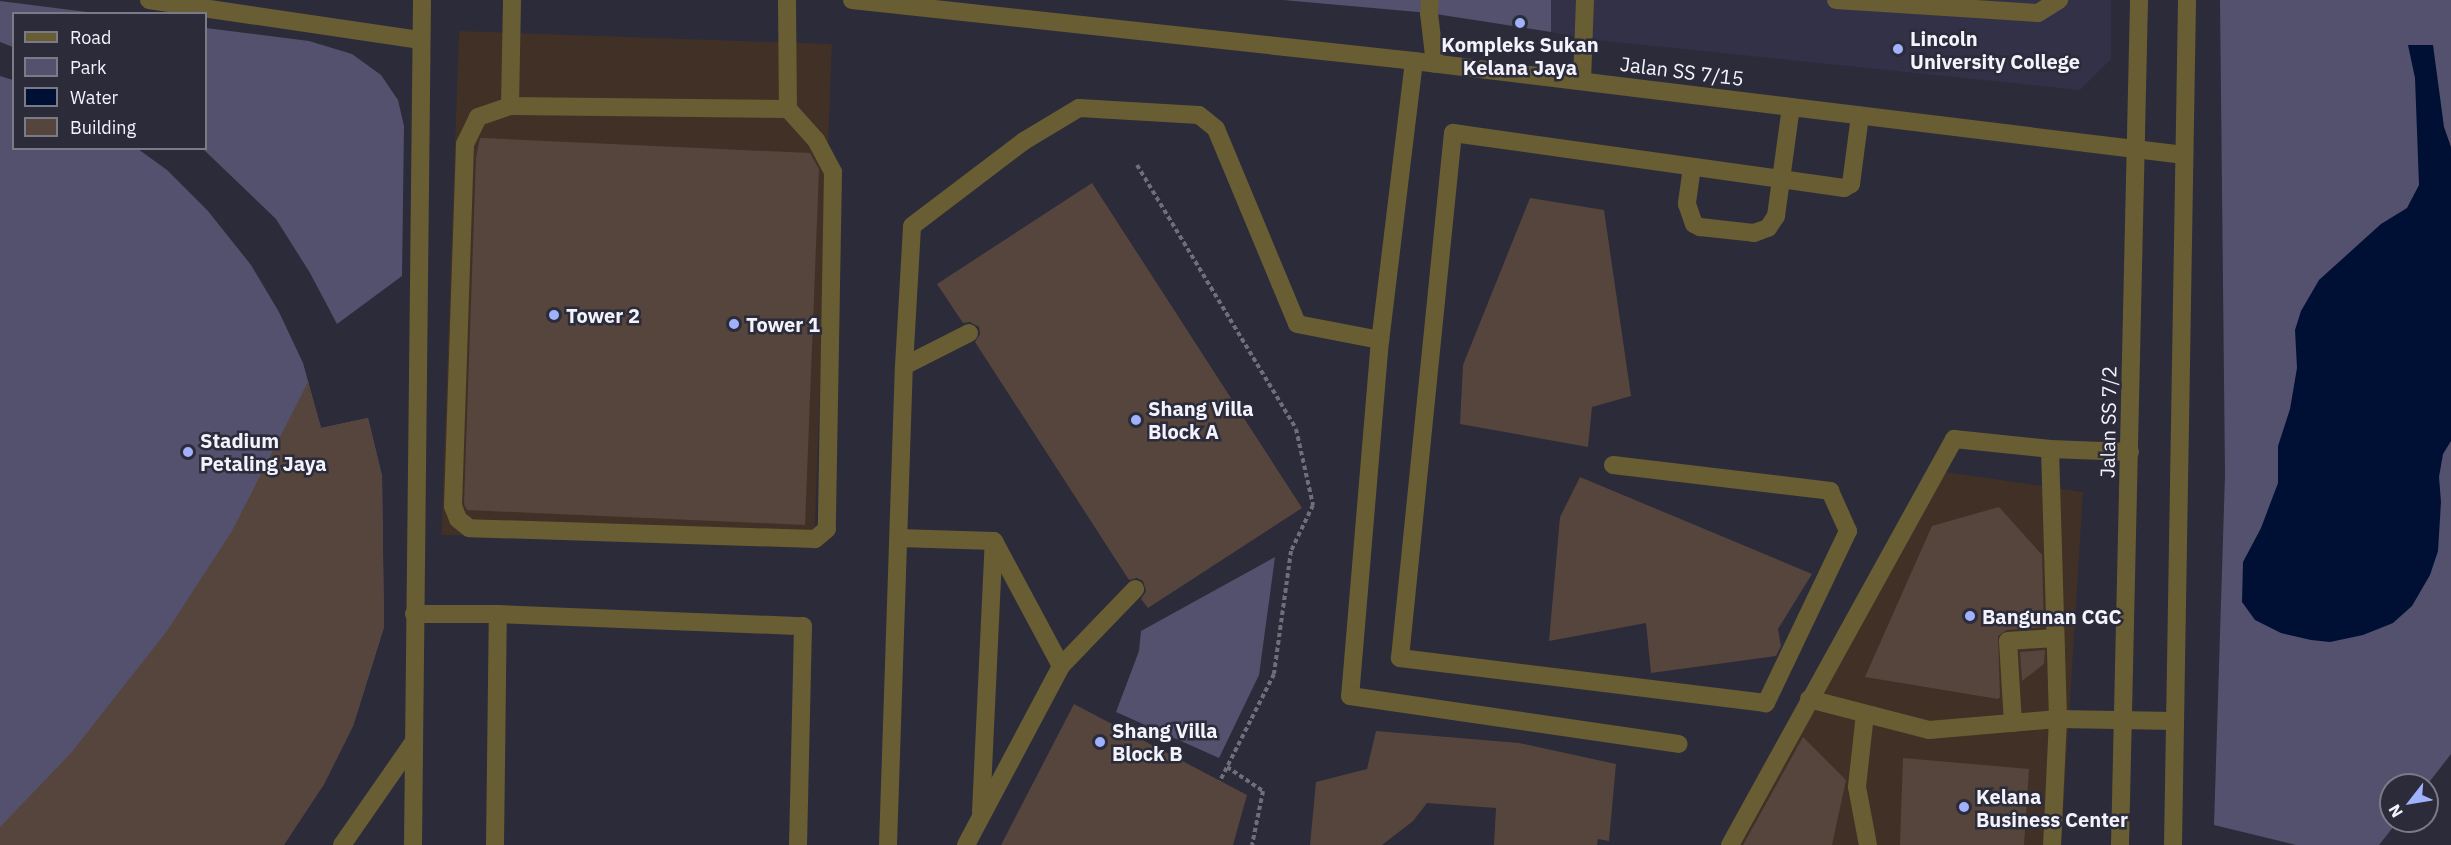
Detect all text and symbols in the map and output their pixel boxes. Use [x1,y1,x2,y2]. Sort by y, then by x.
legend [12,12,207,150]
marker: Kompleks Sukan Kelana Jaya [1513,16,1527,30]
text: Road [70,26,111,49]
place label: Lincoln University College [1910,26,2080,73]
place label: Kompleks Sukan Kelana Jaya [1441,33,1599,80]
marker: Lincoln University College [1891,42,1905,56]
street label: Jalan SS 7/15 [1619,52,1745,90]
text: Park [70,56,106,79]
text: Water [70,86,118,109]
text: Building [70,116,136,139]
place label: Tower 2 [566,303,640,327]
marker: Tower 2 [547,308,561,322]
place label: Tower 1 [746,312,820,336]
marker: Tower 1 [727,317,741,331]
street label: Jalan SS 7/2 [2095,366,2121,478]
place label: Shang Villa Block A [1148,396,1254,443]
marker: Shang Villa Block A [1129,413,1143,427]
place label: Stadium Petaling Jaya [200,428,327,475]
marker: Stadium Petaling Jaya [181,445,195,459]
place label: Bangunan CGC [1982,604,2122,628]
marker: Bangunan CGC [1963,609,1977,623]
place label: Shang Villa Block B [1112,718,1218,765]
marker: Shang Villa Block B [1093,735,1107,749]
north arrow [2379,773,2439,833]
place label: Kelana Business Center [1976,784,2128,831]
marker: Kelana Business Center [1957,800,1971,814]
text: N [2384,801,2407,821]

